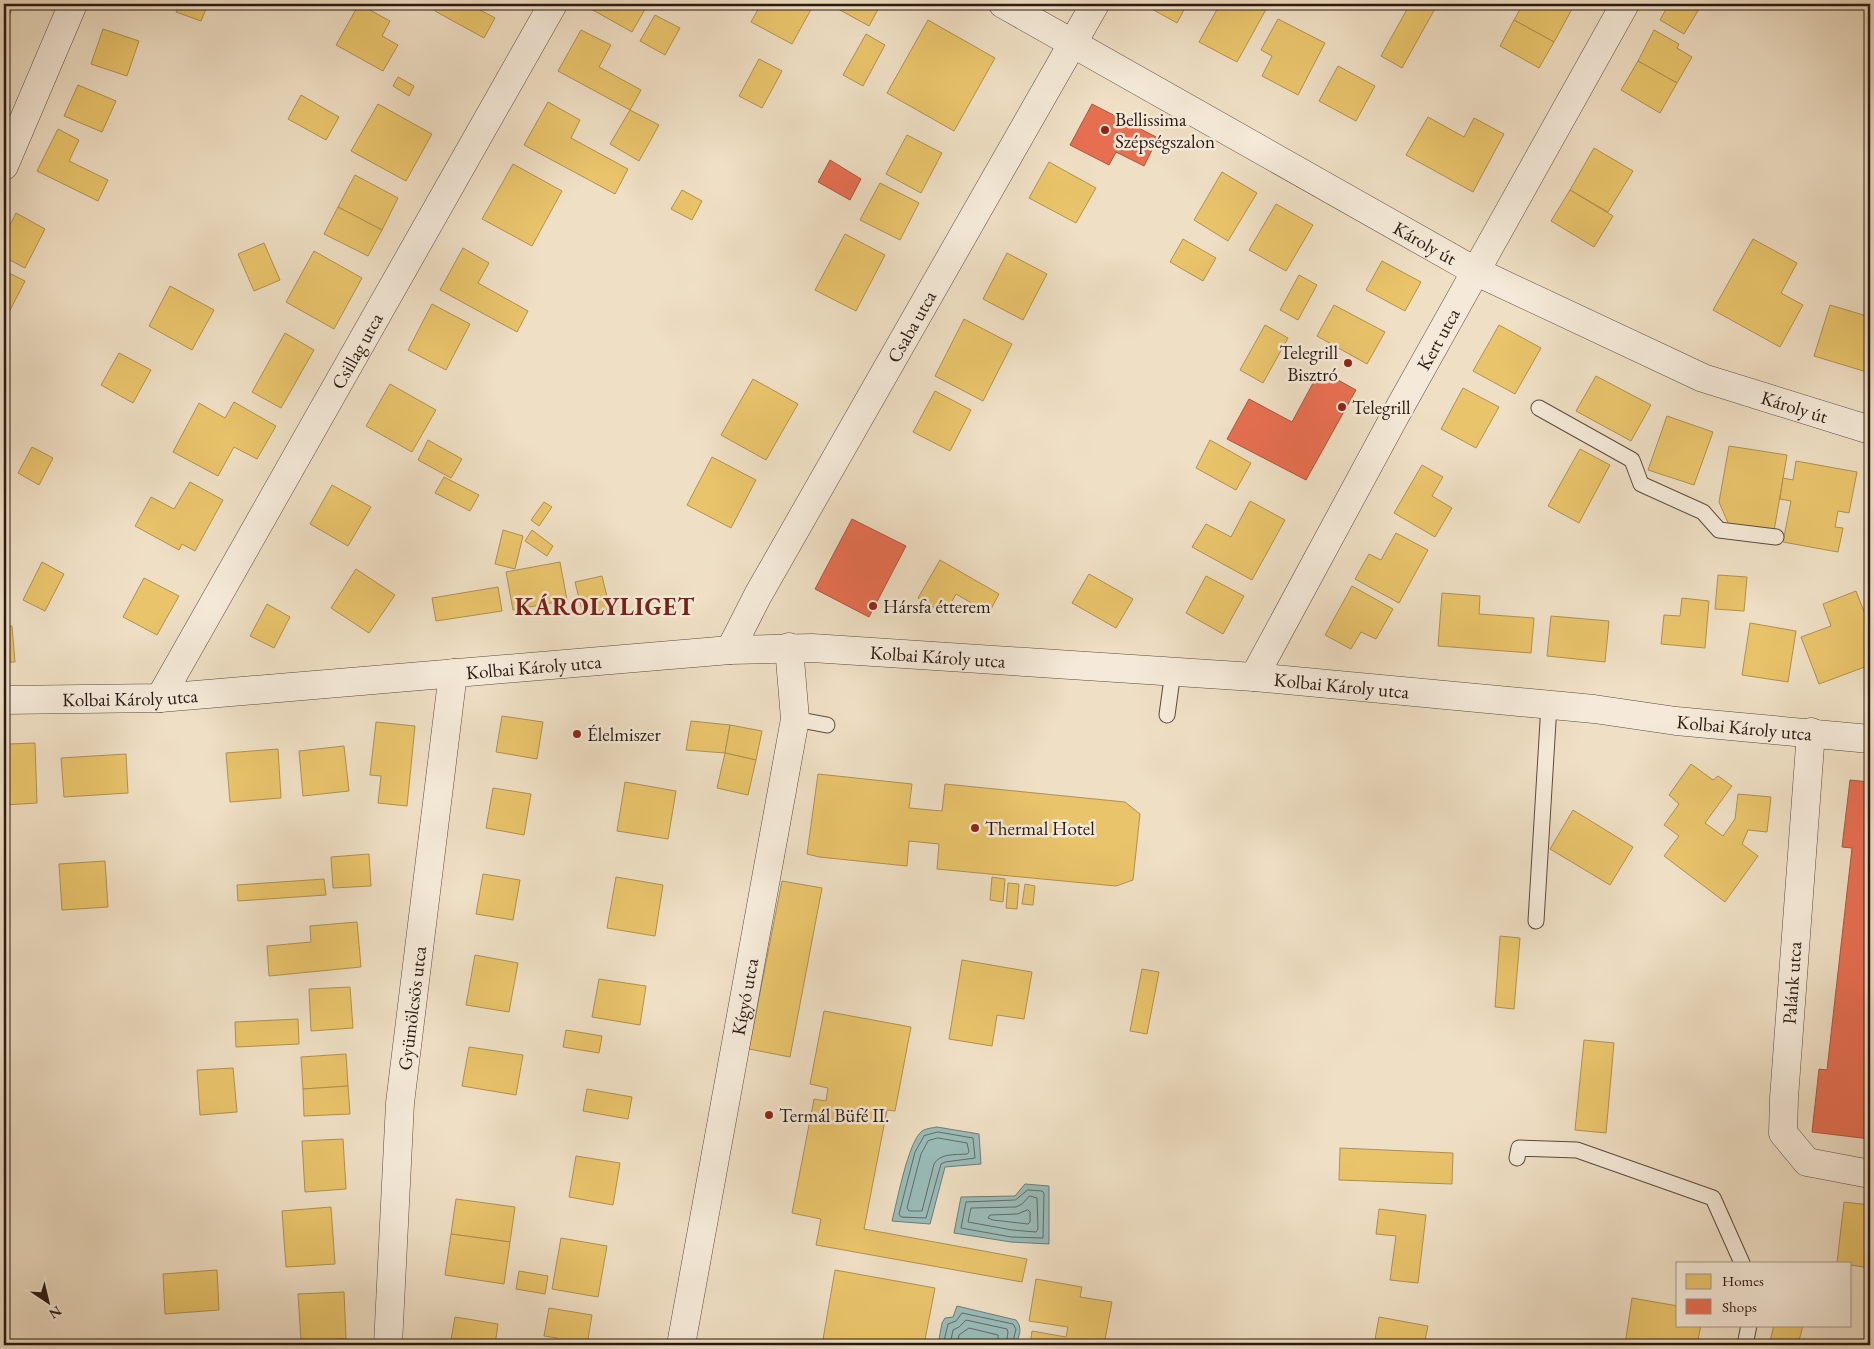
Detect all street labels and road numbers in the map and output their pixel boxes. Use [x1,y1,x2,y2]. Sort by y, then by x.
street label: Károly út [1389,215,1461,271]
street label: Csaba utca [881,285,942,367]
street label: Kert utca [1411,303,1466,374]
street label: Csillag utca [325,308,388,394]
street label: Károly út [1758,384,1831,429]
street label: Kolbai Károly utca [869,639,1007,673]
street label: Kolbai Károly utca [465,648,603,685]
street label: Kolbai Károly utca [1273,666,1411,704]
street label: Kolbai Károly utca [62,682,199,712]
street label: Kolbai Károly utca [1676,709,1814,746]
street label: Palánk utca [1777,940,1807,1025]
street label: Gyümölcsös utca [392,944,432,1072]
street label: Kígyó utca [725,956,764,1037]

